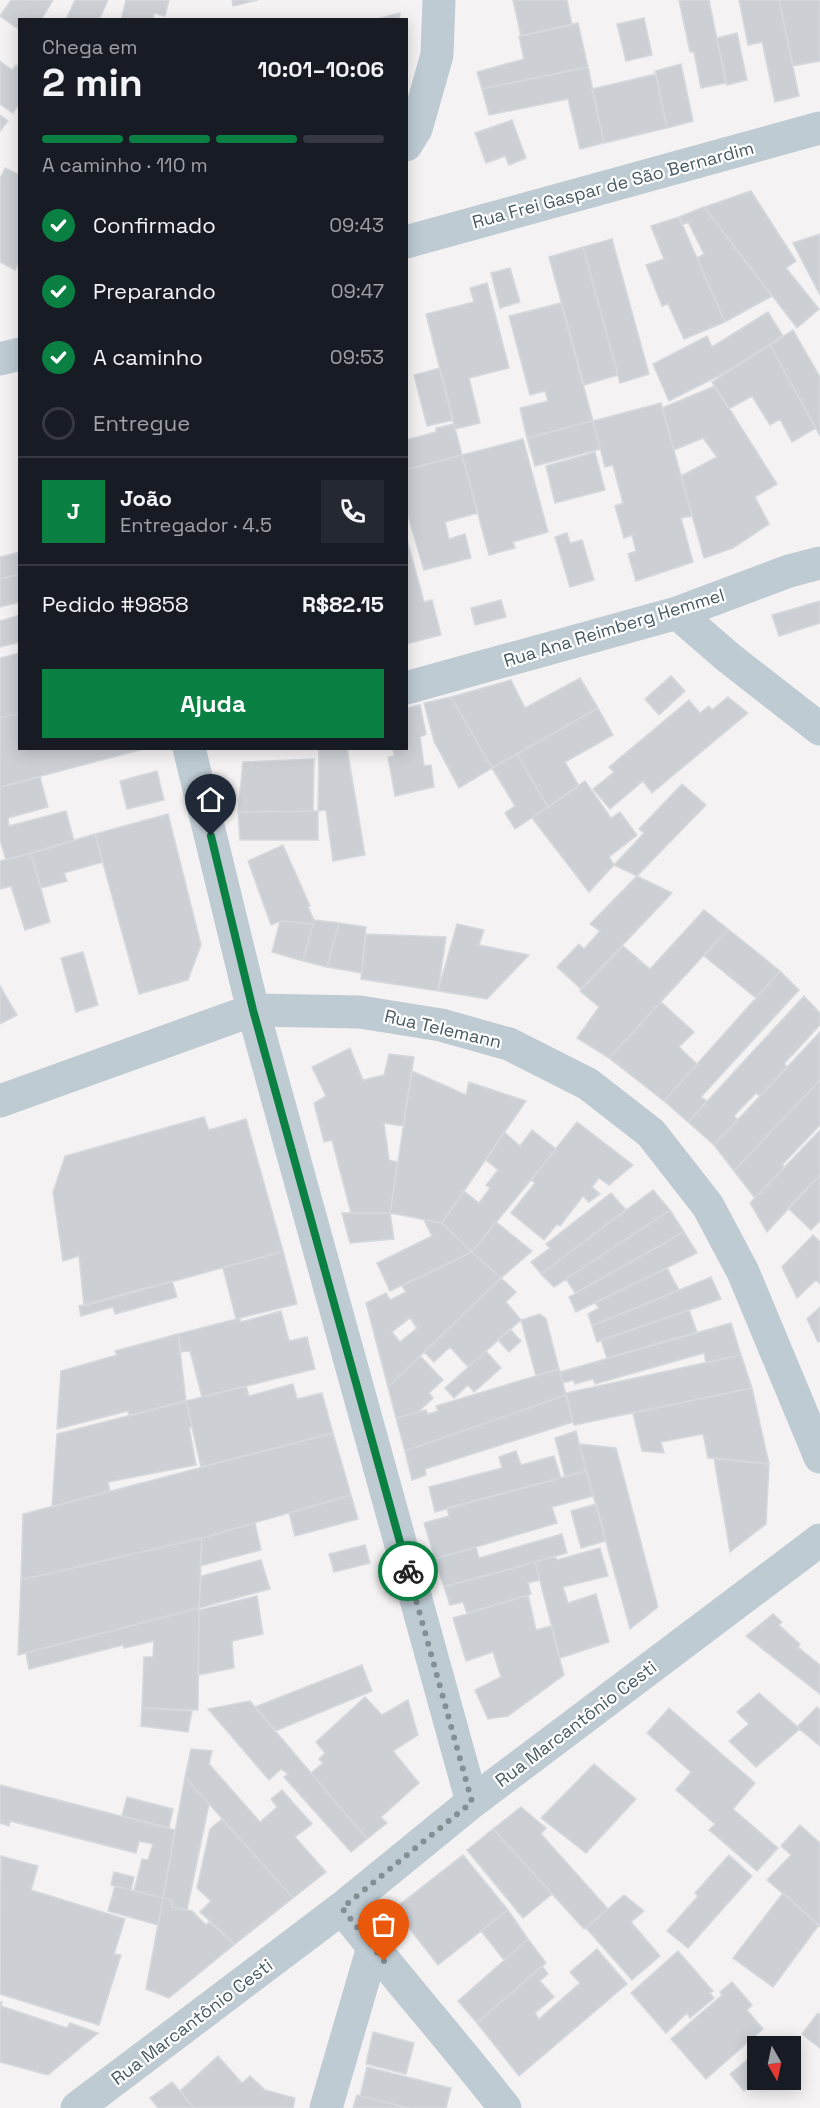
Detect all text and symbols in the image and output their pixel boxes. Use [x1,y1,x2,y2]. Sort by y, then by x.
text: Chega em [42,34,137,60]
text: 10:01–10:06 [258,55,384,83]
text: 2 min [42,58,143,107]
street label: Rua Frei Gaspar de São Bernardim [470,136,756,233]
text: A caminho · 110 m [42,152,208,178]
icon: check [42,209,75,242]
text: Confirmado [93,211,216,239]
text: 09:43 [329,212,384,238]
icon: check [42,275,75,308]
text: Preparando [93,277,216,305]
text: 09:47 [331,278,384,304]
icon: check [42,341,75,374]
text: A caminho [93,343,203,371]
text: 09:53 [330,344,384,370]
text: Entregue [93,409,190,437]
button: phone [321,480,384,543]
text: João [120,484,172,512]
text: J [67,497,80,525]
text: Entregador · 4.5 [120,512,272,538]
street label: Rua Ana Reimberg Hemmel [501,583,727,672]
text: Pedido #9858 [42,590,189,618]
text: R$82.15 [302,590,384,618]
button: Ajuda [42,669,384,738]
pin [185,774,236,836]
icon: home [194,783,227,816]
street label: Rua Telemann [382,1004,504,1053]
courier [378,1541,438,1601]
icon: bike [392,1555,425,1588]
street label: Rua Marcantônio Cesti [490,1655,661,1792]
pin [358,1899,409,1961]
icon: bag [367,1908,400,1941]
street label: Rua Marcantônio Cesti [106,1953,277,2090]
north arrow [747,2036,801,2090]
map controls [747,2036,801,2090]

